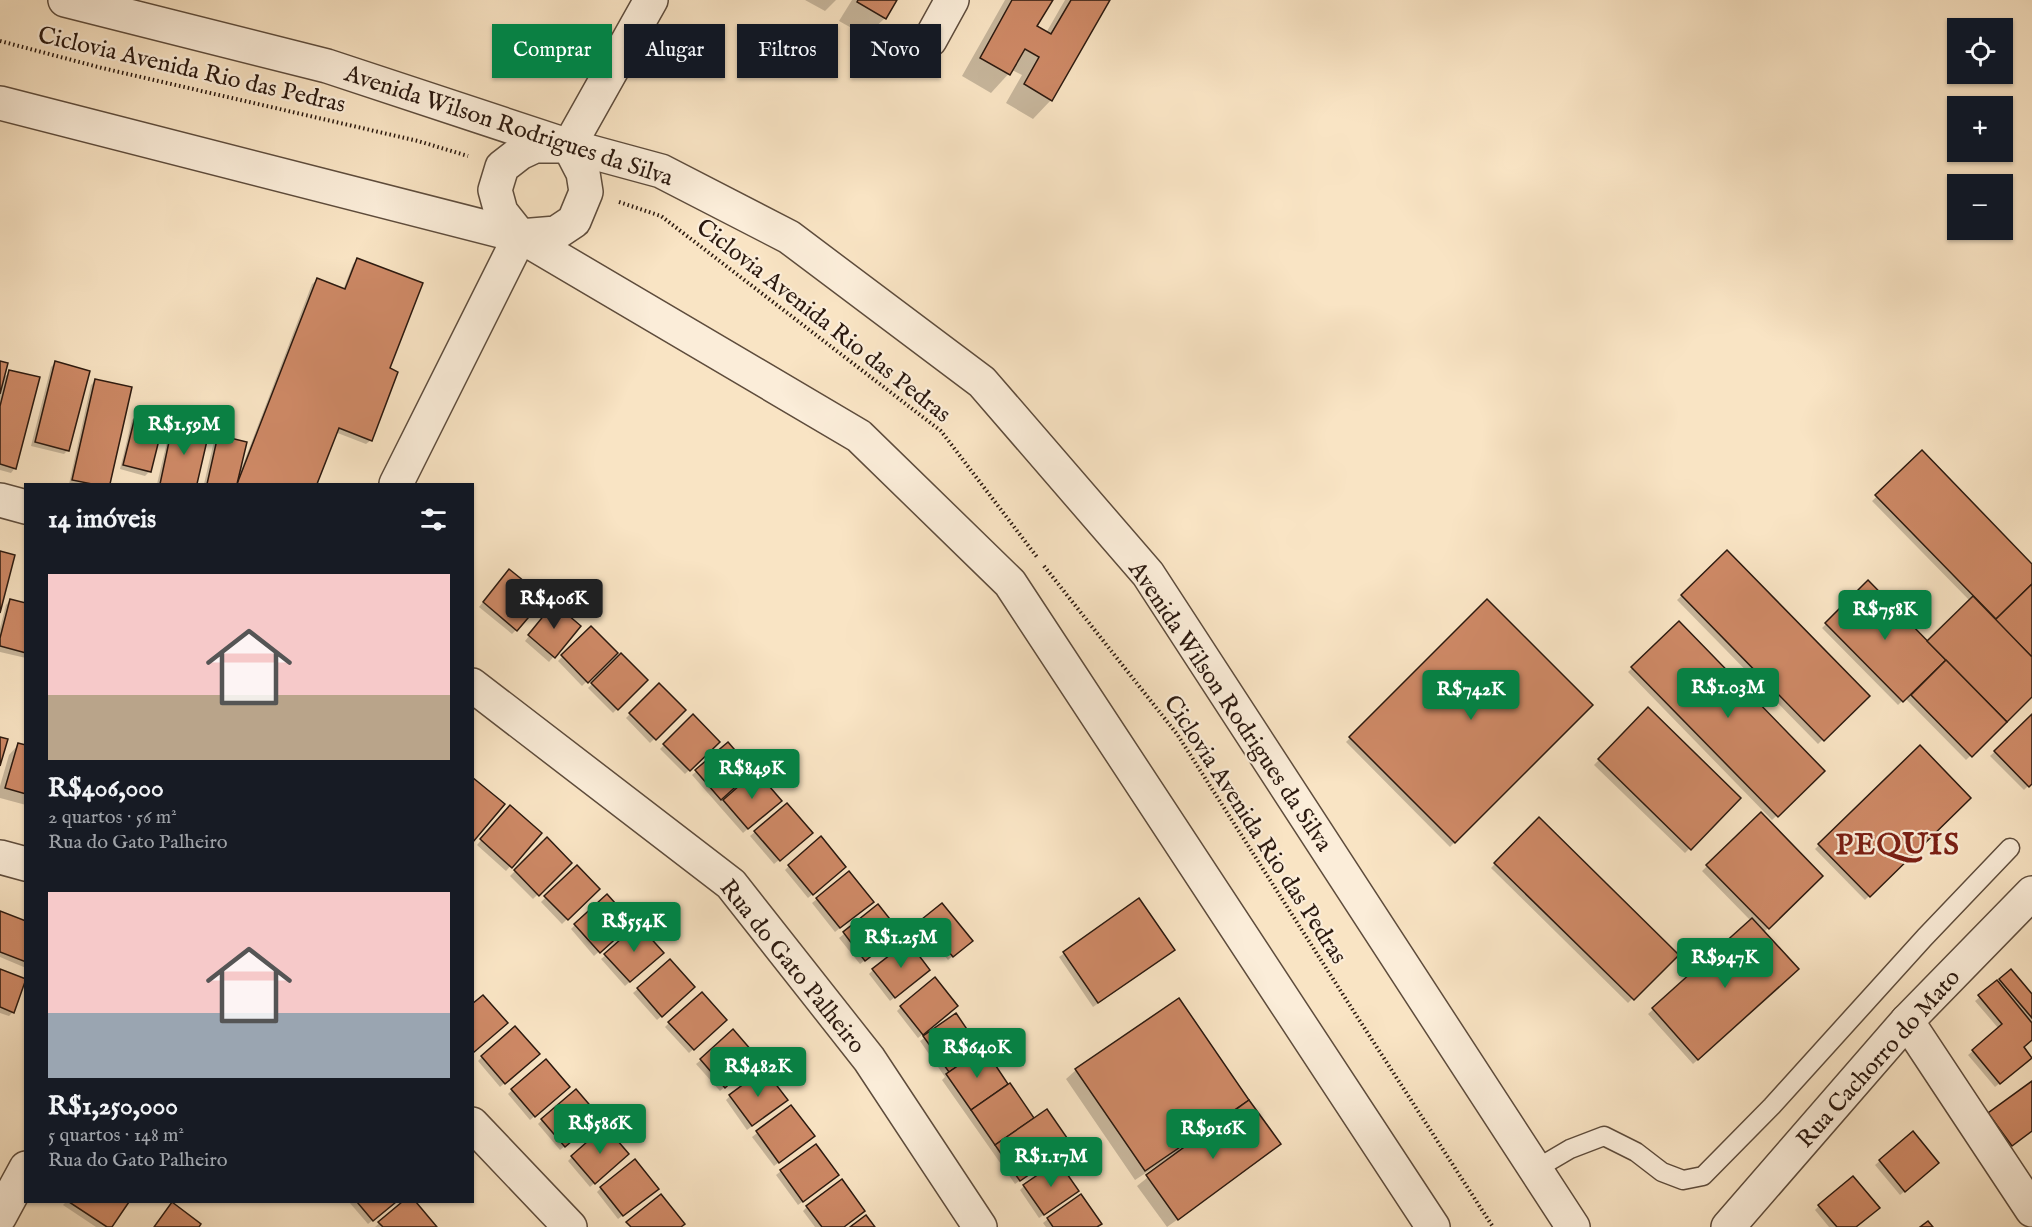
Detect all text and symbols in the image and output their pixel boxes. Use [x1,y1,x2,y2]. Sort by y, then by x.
map controls [1947,18,2013,240]
button: locate [1947,18,2013,84]
street label: Ciclovia Avenida Rio das Pedras [35,20,348,121]
chip: Comprar [492,24,612,78]
chip: Alugar [624,24,725,78]
chip: Filtros [737,24,838,78]
chip: Novo [850,24,941,78]
street label: Avenida Wilson Rodrigues da Silva [339,58,677,194]
button: + [1947,96,2013,162]
button: − [1947,174,2013,240]
street label: Ciclovia Avenida Rio das Pedras [690,212,957,430]
pin: R$1.59M [129,405,239,456]
text: R$1.59M [148,412,220,437]
text: 14 imóveis [48,503,156,536]
icon: filters [417,503,450,536]
street label: Avenida Wilson Rodrigues da Silva [1120,555,1339,858]
pin: R$406K [505,579,603,630]
text: R$406K [520,586,588,611]
pin: R$758K [1836,590,1934,641]
text: R$758K [1852,597,1918,622]
icon: home [195,613,303,721]
pin: R$1.03M [1673,668,1783,719]
pin: R$742K [1422,670,1520,721]
text: R$1.03M [1691,675,1765,700]
text: R$742K [1436,677,1506,702]
street label: Ciclovia Avenida Rio das Pedras [1156,689,1353,970]
pin: R$849K [703,749,801,800]
text: R$849K [718,756,786,781]
text: R$406,000 [48,772,164,805]
text: 2 quartos · 56 m² [48,805,177,830]
district label: PEQUIS [1835,827,1961,865]
text: Rua do Gato Palheiro [48,830,228,855]
street label: Rua do Gato Palheiro [712,873,872,1060]
pin: R$554K [585,902,683,953]
text: R$554K [602,909,666,934]
pin: R$1.25M [846,918,956,969]
text: R$1.25M [864,925,938,950]
icon: home [195,931,303,1039]
pin: R$947K [1676,938,1774,989]
text: R$947K [1691,945,1759,970]
street label: Rua Cachorro do Mato [1791,963,1968,1155]
pin: R$640K [928,1028,1026,1079]
text: R$640K [943,1035,1011,1060]
pin: R$482K [709,1047,807,1098]
text: R$482K [724,1054,792,1079]
text: R$1,250,000 [48,1090,178,1123]
pin: R$586K [551,1104,649,1155]
pin: R$916K [1164,1109,1262,1160]
text: R$586K [568,1111,632,1136]
text: R$916K [1180,1116,1246,1141]
text: 5 quartos · 148 m² [48,1123,184,1148]
pin: R$1.17M [996,1137,1106,1188]
text: R$1.17M [1014,1144,1088,1169]
text: Rua do Gato Palheiro [48,1148,228,1173]

